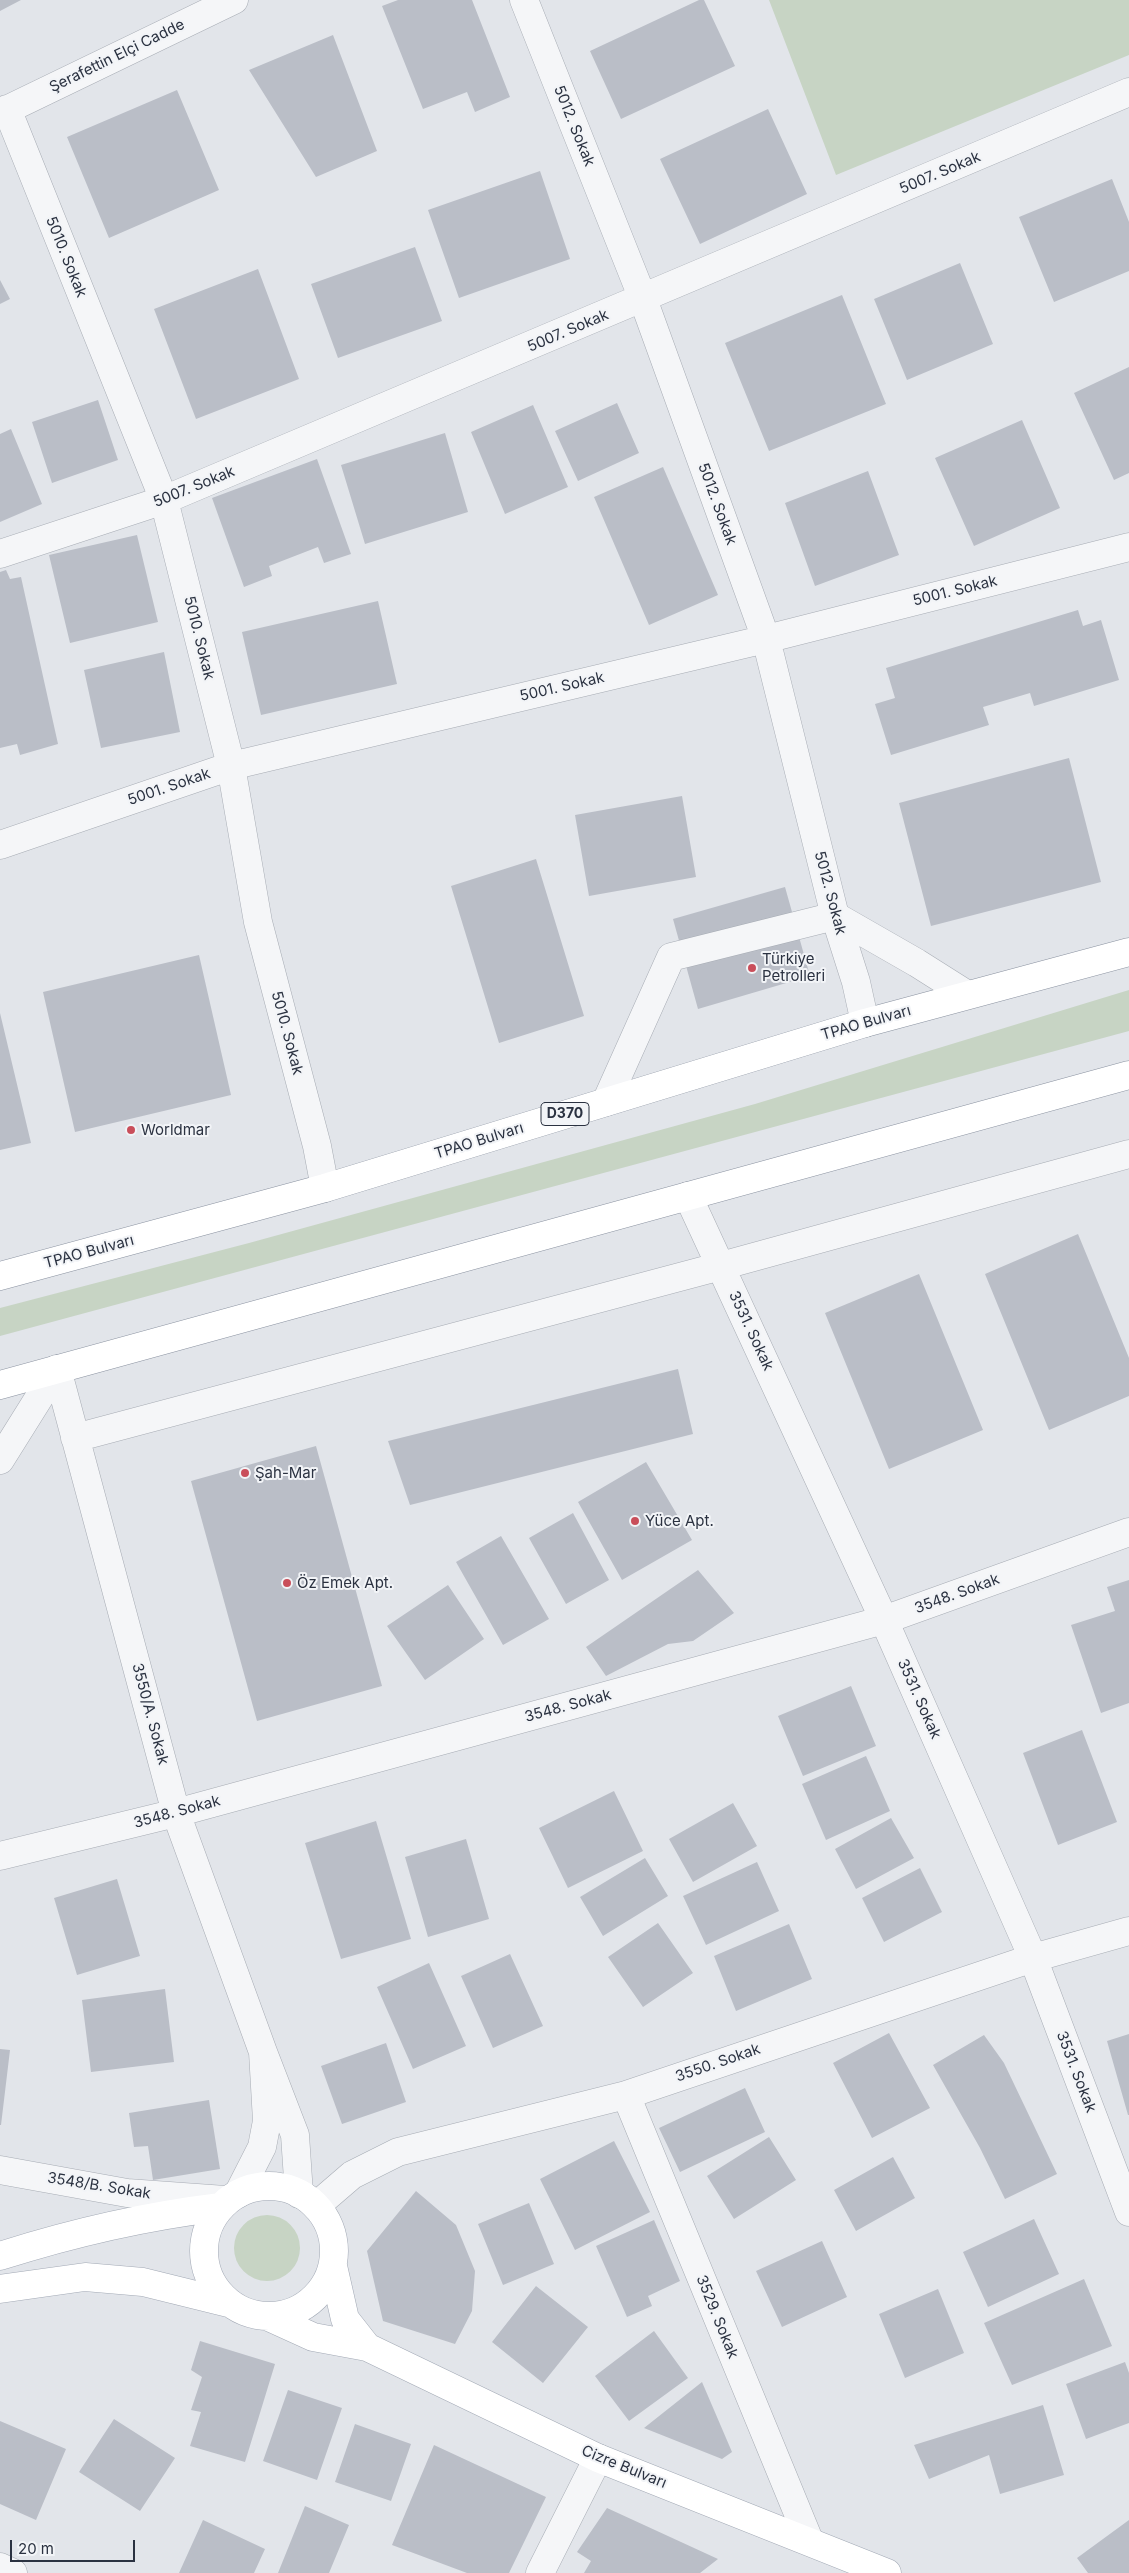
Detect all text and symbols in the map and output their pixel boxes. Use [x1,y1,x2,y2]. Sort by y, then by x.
street label: Şerafettin Elçi Cadde [47,15,187,97]
street label: 5012. Sokak [550,83,598,169]
street label: 5007. Sokak [897,148,983,198]
street label: 5010. Sokak [42,214,90,300]
street label: 5007. Sokak [525,306,611,356]
street label: 5012. Sokak [694,461,740,547]
street label: 5007. Sokak [151,462,237,512]
street label: 5001. Sokak [911,572,999,610]
street label: 5010. Sokak [180,594,218,682]
street label: 5001. Sokak [518,669,606,705]
street label: 5001. Sokak [125,764,213,810]
street label: 5012. Sokak [810,849,850,937]
place label: Türkiye Petrolleri [762,950,825,985]
marker: Türkiye Petrolleri [746,962,758,974]
street label: 5010. Sokak [267,989,307,1077]
street label: TPAO Bulvarı [819,1002,913,1044]
road number: D370 [541,1102,589,1126]
street label: TPAO Bulvarı [432,1119,526,1163]
place label: Worldmar [141,1121,210,1139]
marker: Worldmar [125,1124,137,1136]
street label: TPAO Bulvarı [42,1231,136,1273]
street label: 3531. Sokak [725,1288,777,1374]
place label: Şah-Mar [255,1464,316,1482]
marker: Şah-Mar [239,1467,251,1479]
place label: Yüce Apt. [645,1512,714,1530]
marker: Yüce Apt. [629,1515,641,1527]
street label: 3548. Sokak [912,1570,1002,1618]
place label: Öz Emek Apt. [297,1574,393,1592]
marker: Öz Emek Apt. [281,1577,293,1589]
street label: 3531. Sokak [893,1656,945,1742]
street label: 3550/A. Sokak [128,1661,172,1767]
street label: 3548. Sokak [523,1686,613,1726]
street label: 3548. Sokak [132,1792,222,1832]
street label: 3531. Sokak [1052,2029,1100,2115]
street label: 3550. Sokak [673,2040,763,2086]
street label: 3548/B. Sokak [46,2169,152,2203]
street label: 3529. Sokak [692,2273,742,2361]
street label: Cizre Bulvarı [579,2442,669,2492]
scale bar [12,2530,138,2562]
text: 20 m [18,2539,54,2558]

